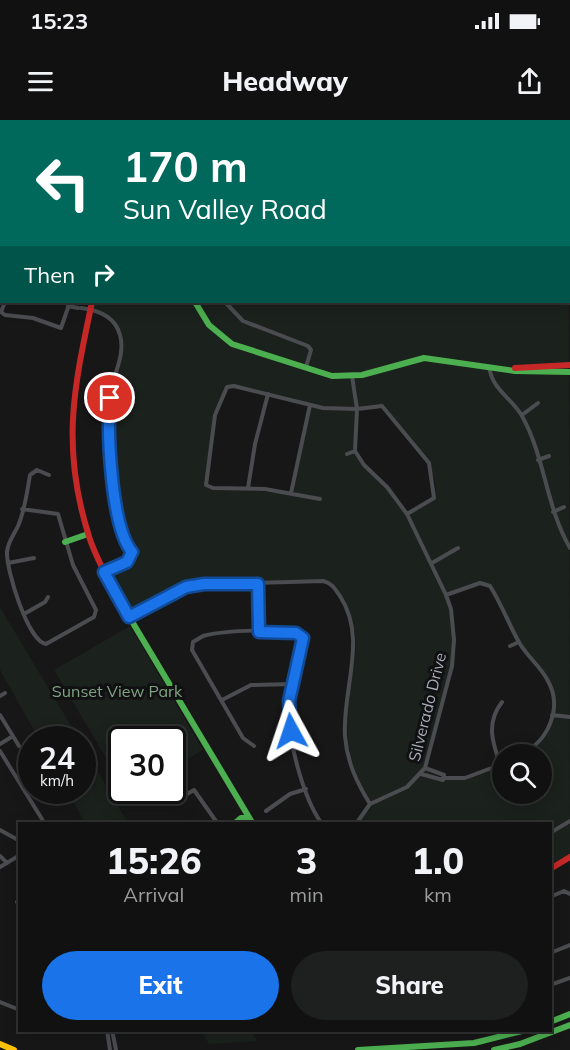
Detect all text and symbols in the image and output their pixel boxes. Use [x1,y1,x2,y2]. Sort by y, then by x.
text: 15:23 [30,7,88,35]
text: Headway [222,64,348,98]
icon: menu [24,65,57,98]
icon: share [513,65,546,98]
text: 170 m [123,140,248,193]
icon: left [24,144,102,222]
text: Sun Valley Road [123,192,327,226]
icon: right [87,258,120,291]
text: Then [24,261,75,289]
pin [84,372,135,423]
icon: arrive [93,381,126,414]
street label: Silverado Drive [404,650,450,764]
park label: Sunset View Park [52,681,183,701]
position arrow [259,699,323,763]
speed limit sign: 30 [108,726,186,804]
text: 24 [39,739,75,777]
map controls [492,744,552,804]
button: search [492,744,552,804]
text: km/h [40,771,74,790]
text: 15:26 [106,838,202,883]
text: 3 [296,838,317,883]
text: 1.0 [412,838,464,883]
text: Arrival [123,882,184,907]
text: min [290,882,324,907]
text: km [424,882,452,907]
button: Exit [42,951,279,1020]
button: Share [291,951,528,1020]

